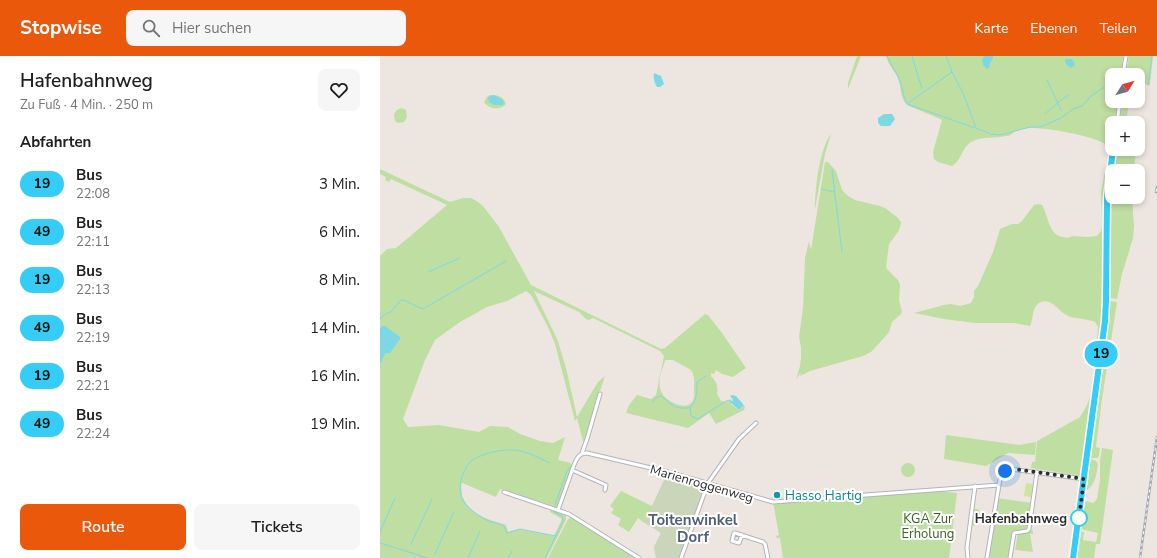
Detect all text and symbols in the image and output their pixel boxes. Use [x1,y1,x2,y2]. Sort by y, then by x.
search box [126,10,406,46]
text: Stopwise [20,15,102,41]
icon: search [140,17,162,39]
text: Hier suchen [172,18,252,38]
text: Karte [975,19,1008,38]
text: Ebenen [1030,19,1077,38]
text: Teilen [1099,19,1137,38]
text: Hafenbahnweg [20,68,153,94]
north arrow [1105,68,1145,108]
map controls [1105,68,1145,204]
button: heart [318,69,360,111]
text: Zu Fuß · 4 Min. · 250 m [20,96,153,114]
button: + [1105,116,1145,156]
text: Abfahrten [20,132,91,152]
button: − [1105,164,1145,204]
text: Bus [76,165,102,185]
text: 19 [34,174,50,193]
text: 3 Min. [319,174,360,194]
text: 22:08 [76,185,110,203]
text: Bus [76,213,102,233]
text: 49 [34,222,50,241]
text: 6 Min. [319,222,360,242]
text: 22:11 [76,233,110,251]
text: Bus [76,261,102,281]
text: 19 [34,270,50,289]
text: 8 Min. [319,270,360,290]
text: 22:13 [76,281,110,299]
text: Bus [76,309,102,329]
text: 49 [34,318,50,337]
text: 14 Min. [310,318,360,338]
text: 22:19 [76,329,110,347]
line badge: 19 [1083,341,1119,367]
text: 19 [1093,344,1109,363]
text: Bus [76,357,102,377]
text: 19 [34,366,50,385]
text: 16 Min. [310,366,360,386]
text: 22:21 [76,377,110,395]
text: Bus [76,405,102,425]
text: 49 [34,414,50,433]
text: 19 Min. [310,414,360,434]
text: 22:24 [76,425,110,443]
street label: Marienroggenweg [648,461,755,507]
your location [995,461,1015,481]
place label: Hasso Hartig [785,487,862,505]
marker: Hasso Hartig [772,490,782,500]
button: Route [20,504,186,550]
button: Tickets [194,504,360,550]
marker: Hafenbahnweg [1070,509,1088,527]
district label: Toitenwinkel Dorf [648,510,738,547]
park label: KGA Zur Erholung [902,510,955,543]
place label: Hafenbahnweg [975,510,1067,528]

